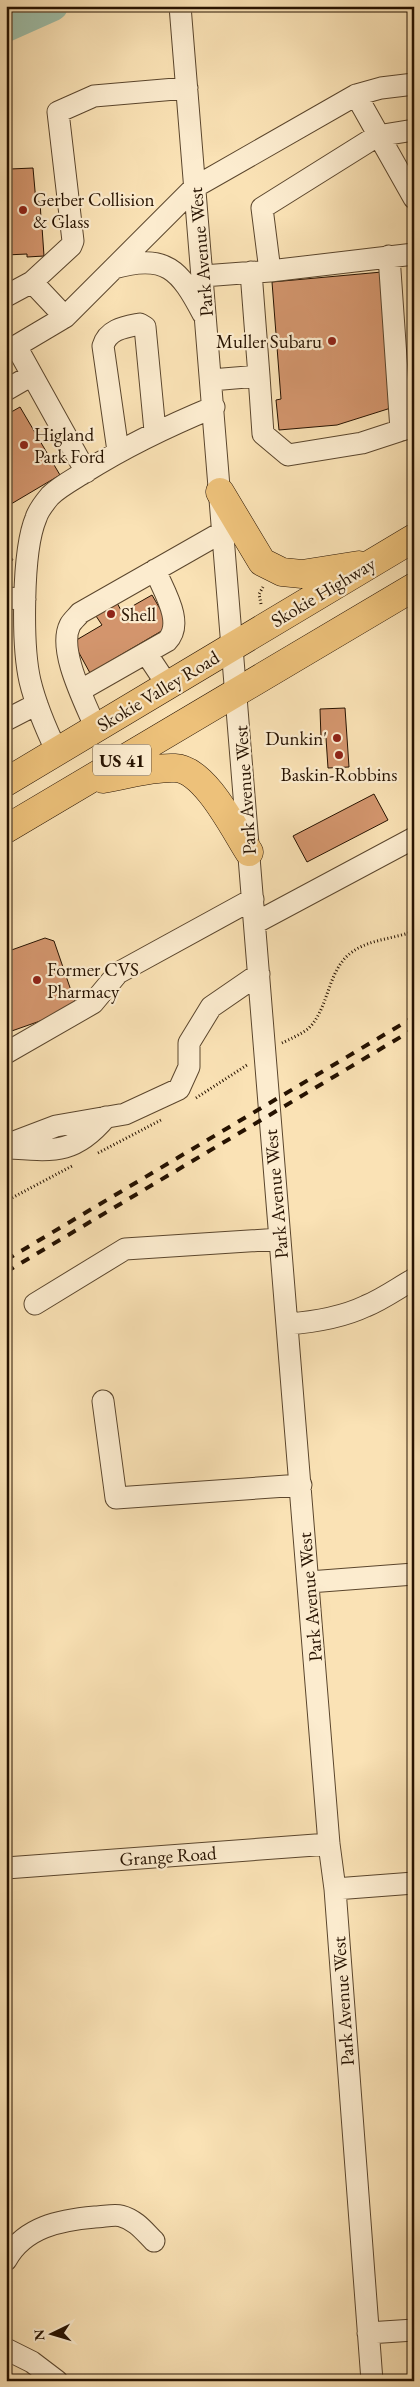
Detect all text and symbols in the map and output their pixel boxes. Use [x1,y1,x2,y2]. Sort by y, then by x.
street label: Park Avenue West [183,186,219,318]
place label: Gerber Collision & Glass [33,187,155,234]
marker: Gerber Collision & Glass [17,204,29,216]
place label: Muller Subaru [216,329,322,354]
marker: Muller Subaru [326,335,338,347]
place label: Higland Park Ford [34,422,105,469]
marker: Higland Park Ford [18,439,30,451]
street label: Skokie Highway [266,551,380,633]
place label: Shell [121,602,157,627]
marker: Shell [105,608,117,620]
street label: Skokie Valley Road [92,644,224,737]
street label: Park Avenue West [228,724,262,855]
place label: Dunkin' [265,726,327,751]
marker: Dunkin' [331,732,343,744]
road number: US 41 [93,744,151,776]
marker: Baskin-Robbins [333,749,345,761]
place label: Baskin-Robbins [280,762,398,787]
place label: Former CVS Pharmacy [47,957,139,1004]
marker: Former CVS Pharmacy [31,974,43,986]
street label: Park Avenue West [258,1128,294,1260]
street label: Park Avenue West [292,1531,328,1663]
street label: Grange Road [119,1840,218,1872]
street label: Park Avenue West [326,1935,360,2066]
north arrow [28,2310,78,2360]
text: N [30,2328,49,2342]

